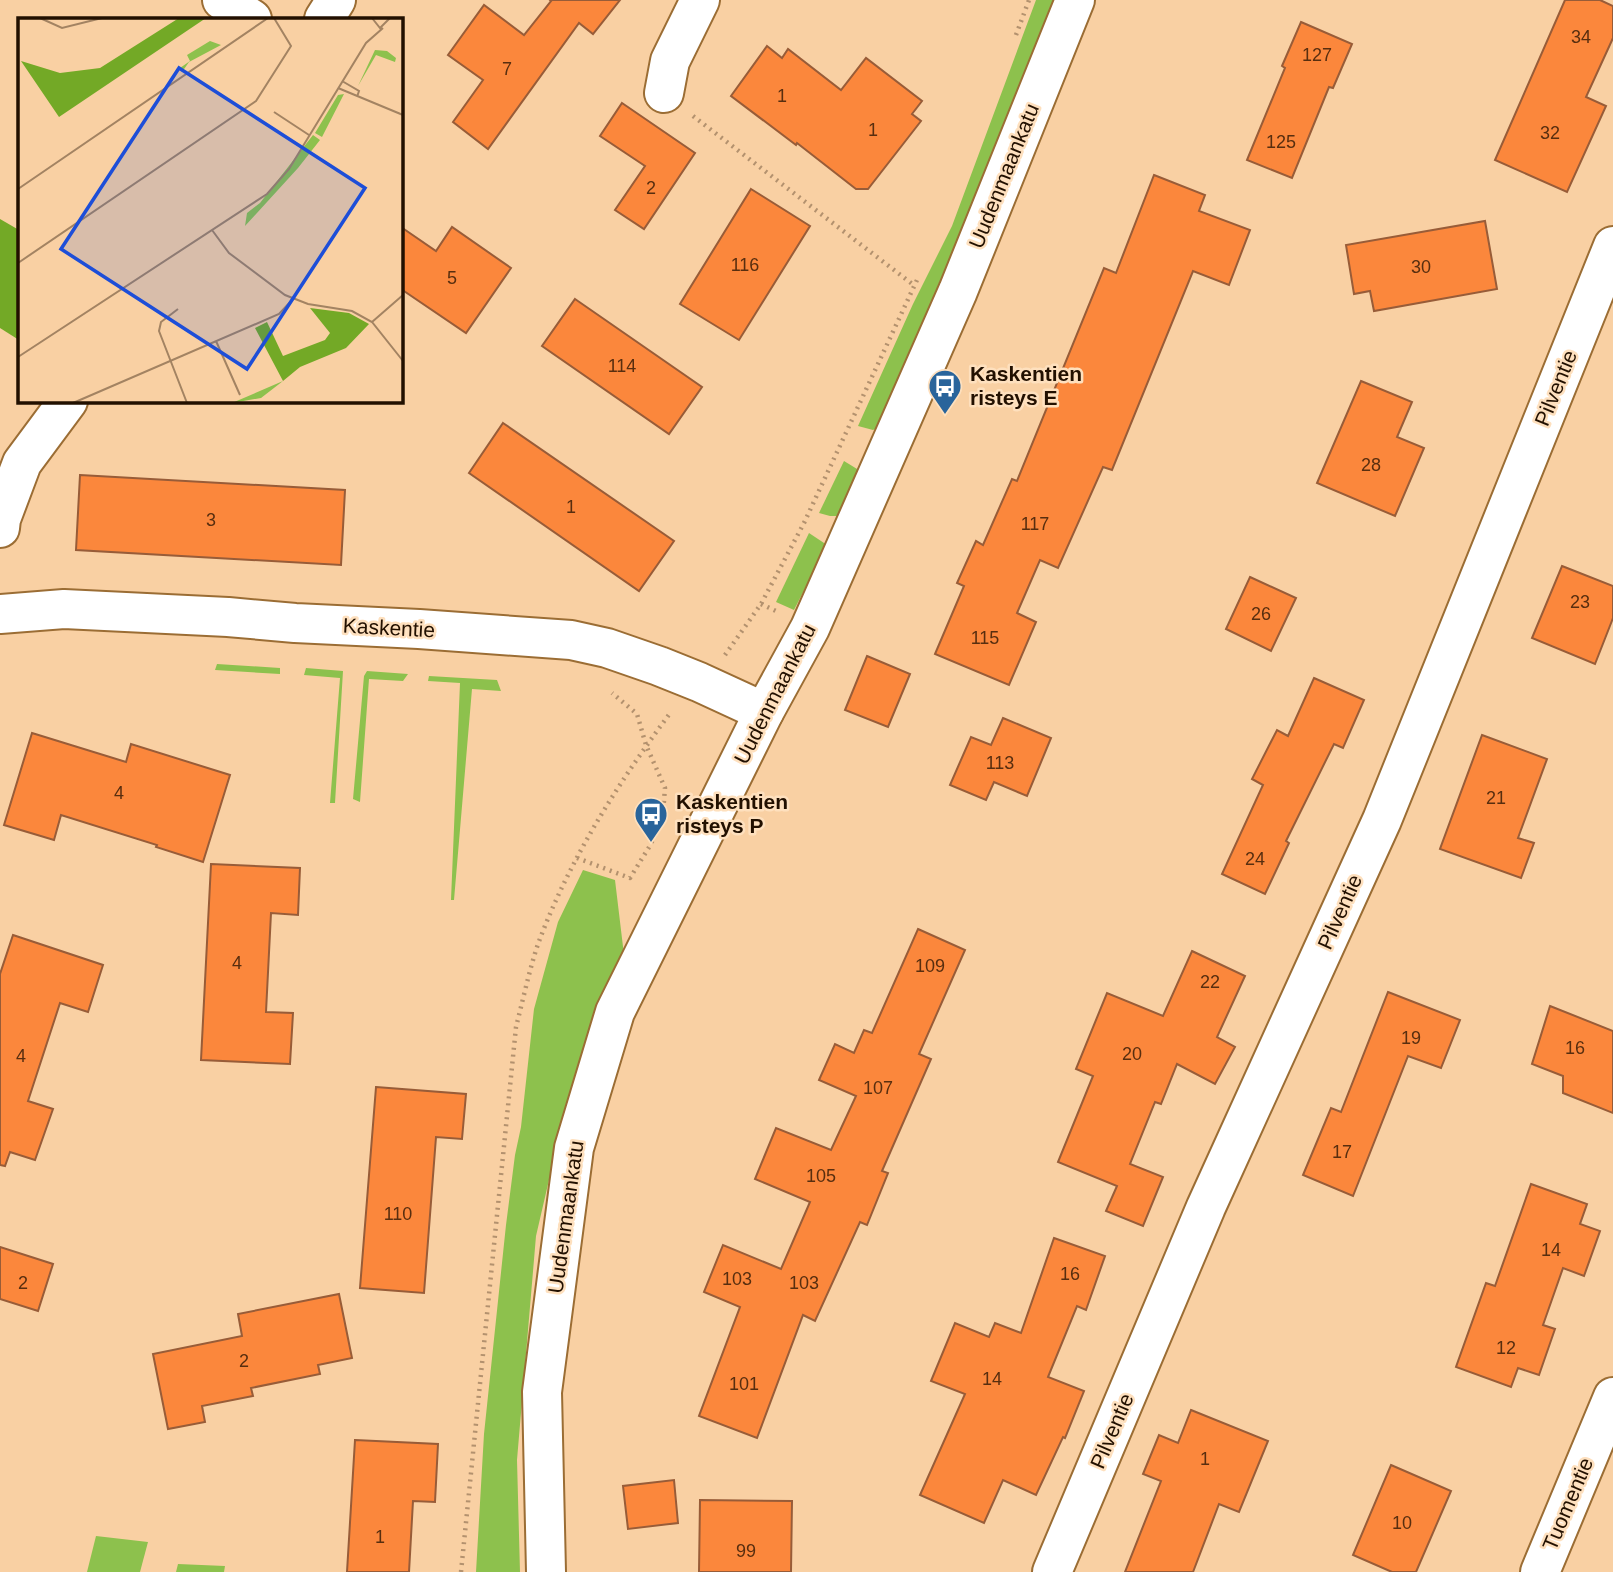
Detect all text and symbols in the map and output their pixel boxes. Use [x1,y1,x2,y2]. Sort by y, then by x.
inset map [18,18,402,402]
house number: 34 [1571,27,1591,47]
house number: 127 [1302,45,1332,65]
house number: 7 [502,59,512,79]
house number: 1 [777,86,787,106]
street label: Uudenmaankatu [964,100,1043,252]
house number: 1 [868,120,878,140]
house number: 32 [1540,123,1560,143]
house number: 125 [1266,132,1296,152]
house number: 2 [646,178,656,198]
house number: 116 [731,255,759,275]
house number: 30 [1411,257,1431,277]
house number: 5 [447,268,457,288]
street label: Pilventie [1530,347,1581,429]
house number: 114 [608,356,636,376]
place label: Kaskentien risteys E [970,362,1082,409]
bus stop icon: Kaskentien risteys E [926,367,964,416]
house number: 28 [1361,455,1381,475]
house number: 1 [566,497,576,517]
house number: 3 [206,510,216,530]
house number: 117 [1021,514,1049,534]
house number: 23 [1570,592,1590,612]
house number: 26 [1251,604,1271,624]
street label: Kaskentie [342,614,436,641]
street label: Uudenmaankatu [729,620,820,768]
house number: 115 [971,628,999,648]
house number: 113 [986,753,1014,773]
house number: 4 [114,783,124,803]
house number: 21 [1486,788,1506,808]
place label: Kaskentien risteys P [676,790,788,837]
bus stop icon: Kaskentien risteys P [632,795,670,844]
house number: 24 [1245,849,1265,869]
street label: Pilventie [1313,871,1366,953]
house number: 4 [232,953,242,973]
house number: 109 [915,956,945,976]
house number: 22 [1200,972,1220,992]
house number: 19 [1401,1028,1421,1048]
house number: 16 [1565,1038,1585,1058]
house number: 20 [1122,1044,1142,1064]
house number: 4 [16,1046,26,1066]
house number: 107 [863,1078,893,1098]
street label: Uudenmaankatu [543,1139,588,1295]
house number: 17 [1332,1142,1352,1162]
house number: 105 [806,1166,836,1186]
house number: 110 [384,1204,412,1224]
house number: 14 [1541,1240,1561,1260]
house number: 16 [1060,1264,1080,1284]
house number: 103 [722,1269,752,1289]
house number: 2 [18,1273,28,1293]
house number: 103 [789,1273,819,1293]
house number: 12 [1496,1338,1516,1358]
house number: 2 [239,1351,249,1371]
house number: 14 [982,1369,1002,1389]
house number: 101 [729,1374,759,1394]
street label: Pilventie [1085,1390,1138,1472]
house number: 1 [1200,1449,1210,1469]
street label: Tuomentie [1538,1454,1597,1554]
house number: 10 [1392,1513,1412,1533]
house number: 1 [375,1527,385,1547]
house number: 99 [736,1541,756,1561]

